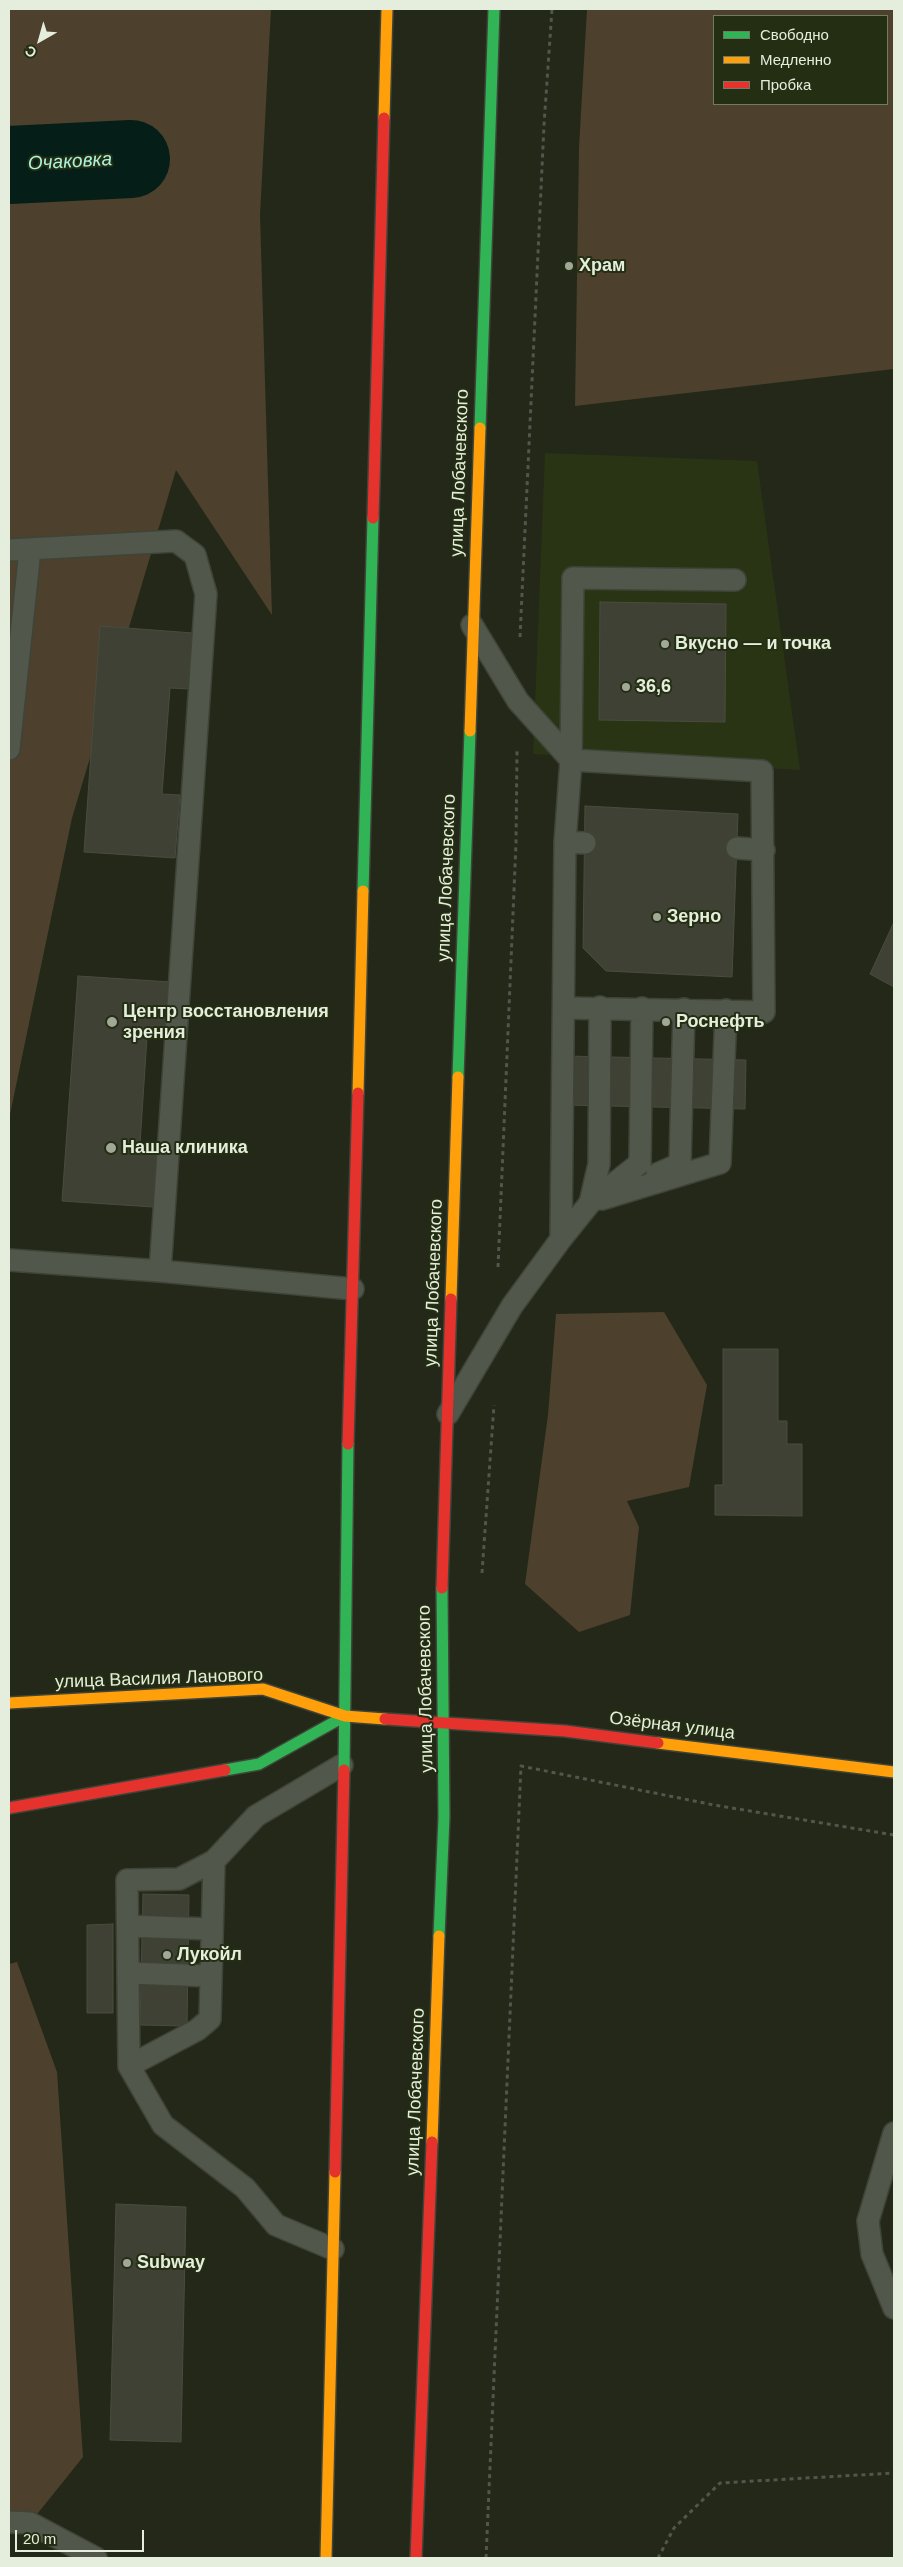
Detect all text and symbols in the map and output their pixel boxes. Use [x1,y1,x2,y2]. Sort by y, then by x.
north arrow [15,15,65,65]
legend [713,15,888,105]
text: Свободно [760,26,829,43]
text: С [22,42,40,61]
text: Медленно [760,51,831,68]
text: Пробка [760,76,811,93]
water label: Очаковка [27,148,113,176]
place label: Храм [579,255,625,277]
marker: Храм [563,260,575,272]
street label: улица Лобачевского [446,389,474,557]
place label: Вкусно — и точка [675,633,831,655]
marker: Вкусно — и точка [659,638,671,650]
place label: 36,6 [636,676,671,698]
marker: 36,6 [620,681,632,693]
street label: улица Лобачевского [433,794,461,962]
place label: Зерно [667,906,721,928]
marker: Зерно [651,911,663,923]
place label: Центр восстановления зрения [123,1001,329,1044]
place label: Роснефть [676,1011,765,1033]
marker: Центр восстановления зрения [105,1015,119,1029]
marker: Роснефть [660,1016,672,1028]
place label: Наша клиника [122,1137,248,1159]
marker: Наша клиника [104,1141,118,1155]
street label: улица Лобачевского [420,1199,448,1367]
street label: улица Лобачевского [414,1605,438,1773]
street label: улица Василия Ланового [55,1665,263,1693]
street label: Озёрная улица [608,1708,736,1744]
place label: Лукойл [177,1944,242,1966]
marker: Лукойл [161,1949,173,1961]
street label: улица Лобачевского [402,2008,430,2176]
place label: Subway [137,2252,205,2274]
marker: Subway [121,2257,133,2269]
scale bar [18,2520,146,2552]
text: 20 m [23,2530,56,2547]

